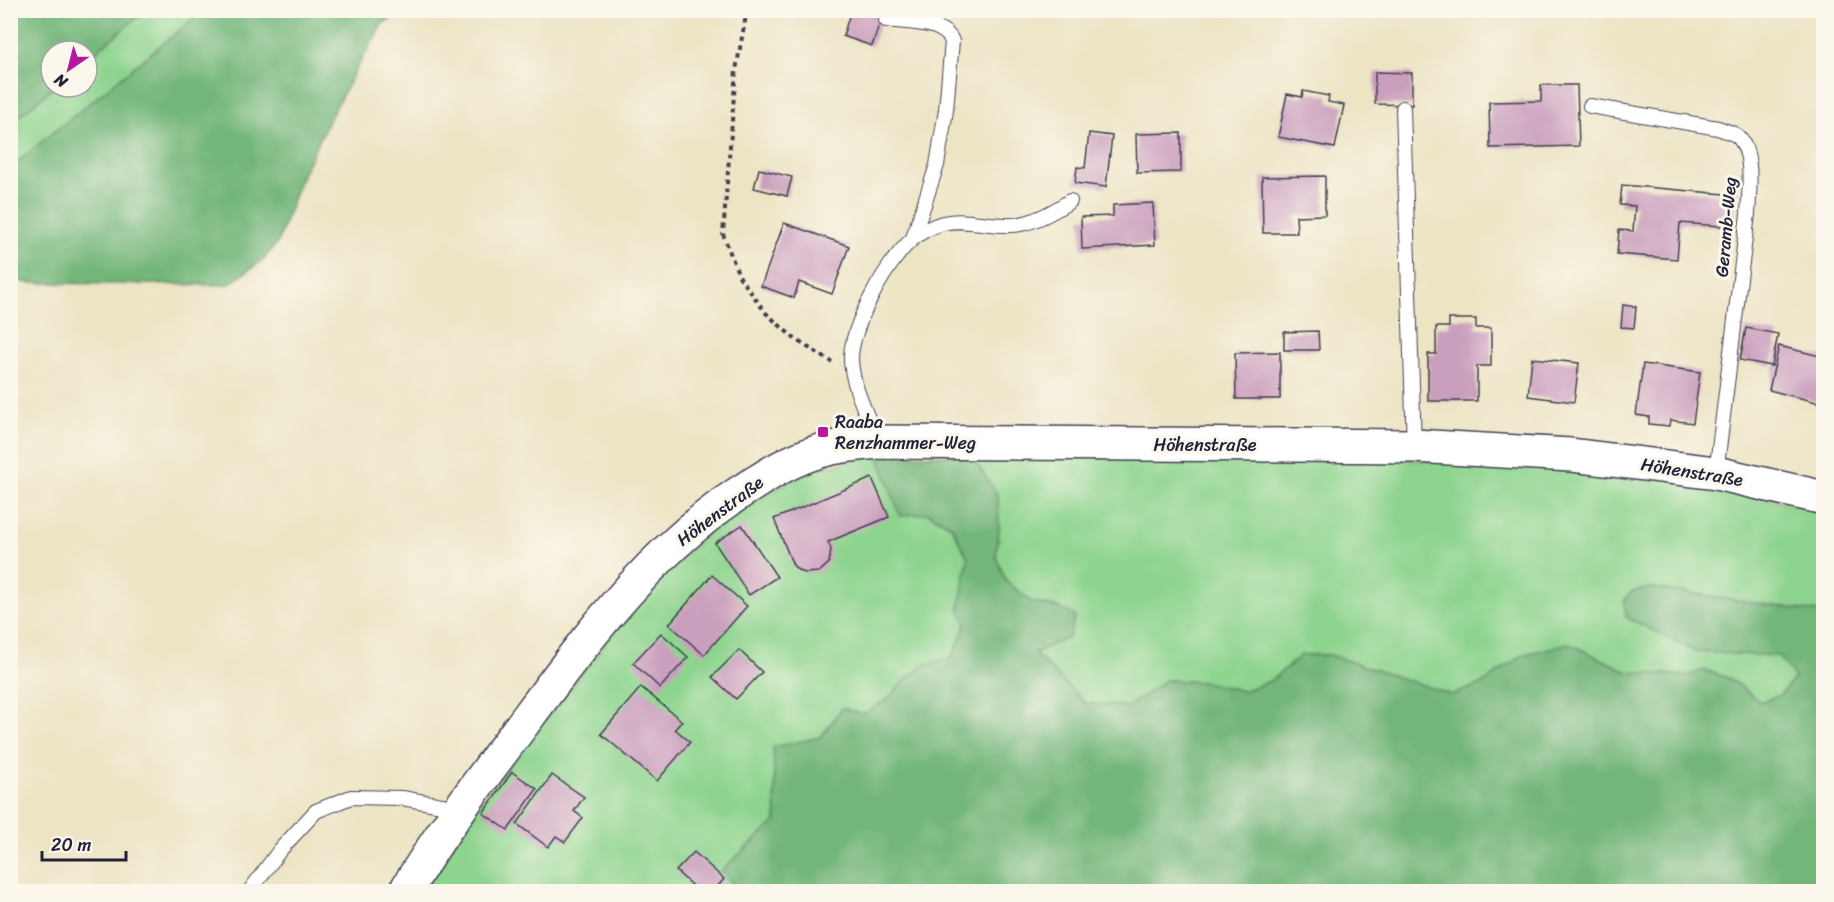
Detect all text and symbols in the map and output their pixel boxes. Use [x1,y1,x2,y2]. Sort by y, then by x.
north arrow [39,39,99,99]
text: N [47,65,74,97]
street label: Geramb-Weg [1706,176,1746,278]
place label: Raaba Renzhammer-Weg [835,406,976,459]
marker: Raaba Renzhammer-Weg [816,425,830,439]
street label: Höhenstraße [1153,429,1257,461]
street label: Höhenstraße [1639,448,1746,496]
street label: Höhenstraße [669,467,771,555]
scale bar [42,824,126,862]
text: 20 m [51,829,91,861]

